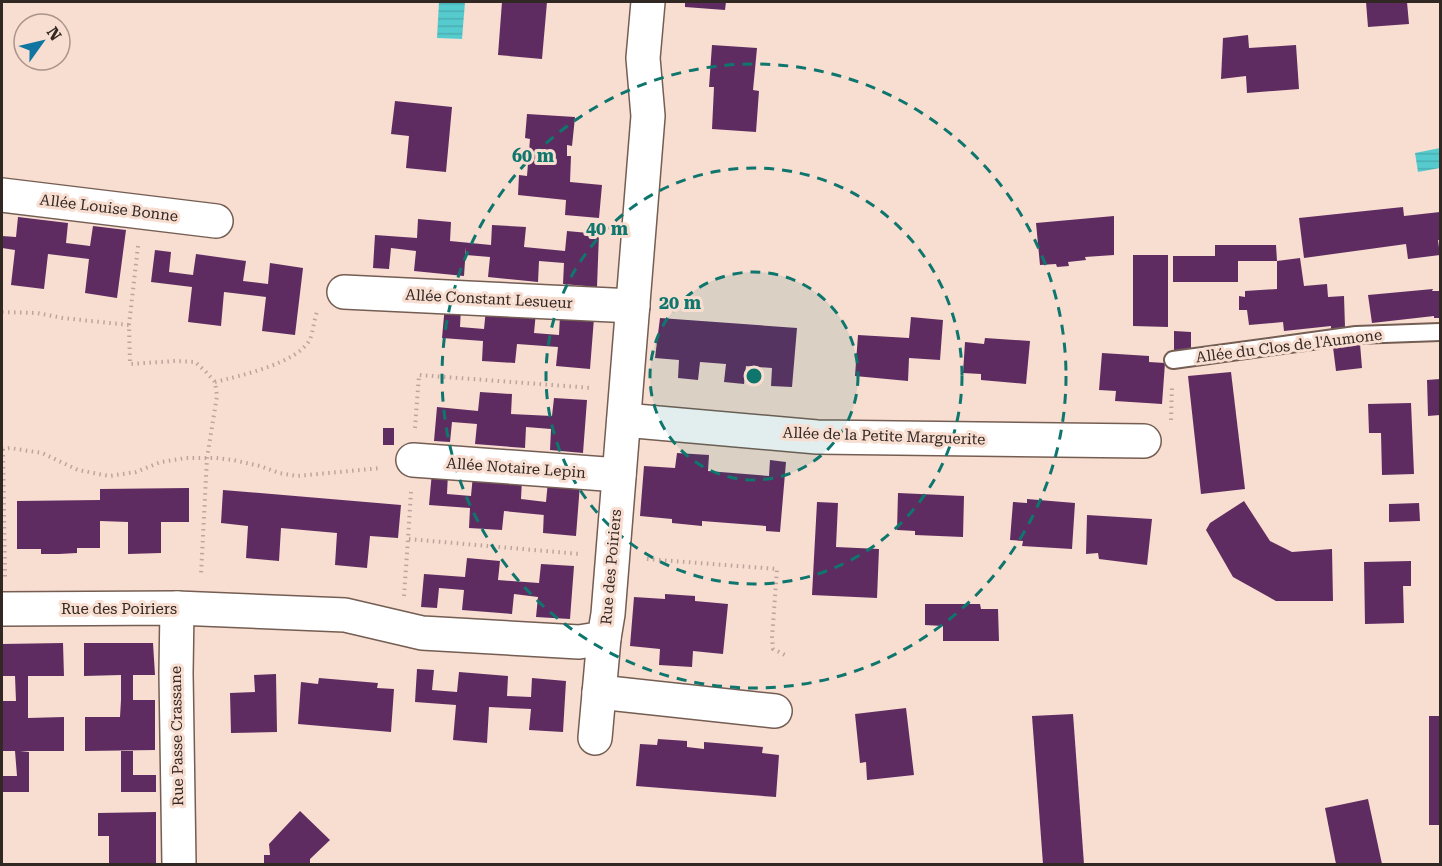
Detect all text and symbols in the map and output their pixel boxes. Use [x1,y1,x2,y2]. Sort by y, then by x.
north arrow [12,12,72,72]
text: N [43,23,65,44]
text: 60 m [512,145,555,166]
street label: Allée Louise Bonne [39,191,179,225]
text: 40 m [586,218,629,239]
street label: Allée Constant Lesueur [405,286,573,312]
text: 20 m [659,292,702,313]
street label: Allée du Clos de l'Aumone [1195,326,1383,366]
centre of rings [744,366,764,386]
street label: Allée de la Petite Marguerite [782,423,986,449]
street label: Allée Notaire Lepin [446,454,587,482]
street label: Rue des Poiriers [597,508,625,626]
street label: Rue des Poiriers [61,600,177,618]
street label: Rue Passe Crassane [167,666,187,806]

